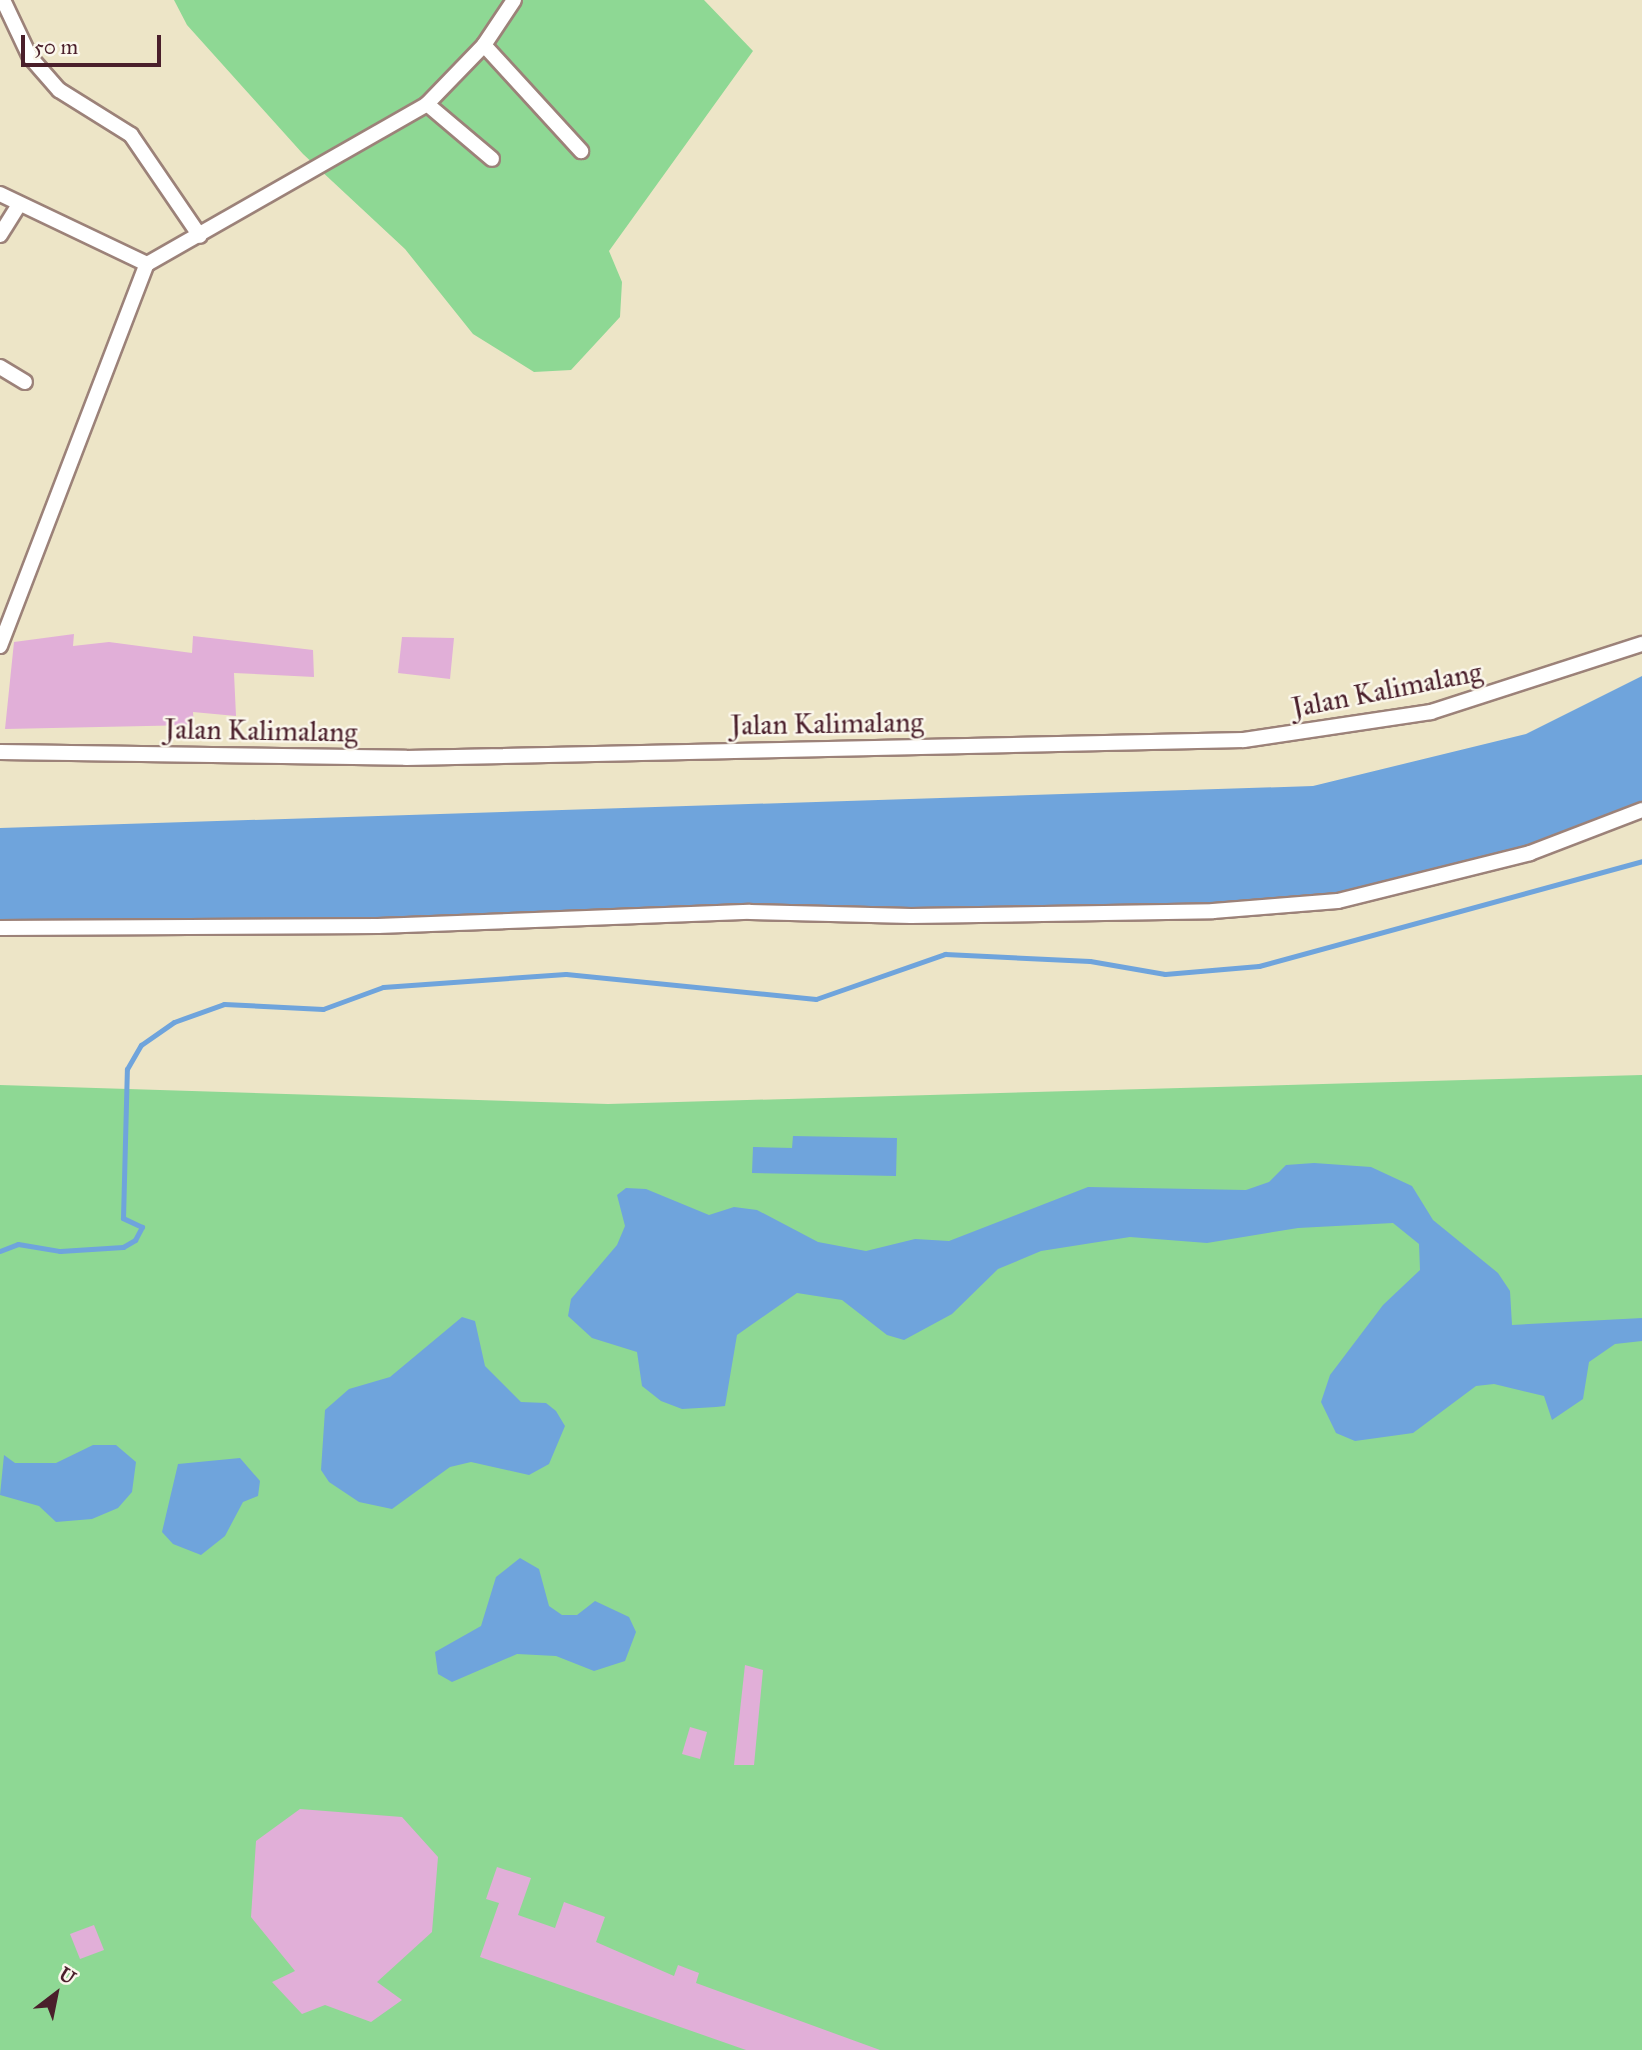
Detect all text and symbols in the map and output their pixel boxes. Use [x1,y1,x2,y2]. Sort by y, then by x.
scale bar [24,21,164,65]
text: 50 m [34,34,78,60]
street label: Jalan Kalimalang [1289,655,1485,725]
street label: Jalan Kalimalang [730,706,924,742]
street label: Jalan Kalimalang [164,713,358,749]
north arrow [21,1959,91,2029]
text: U [55,1962,80,1989]

